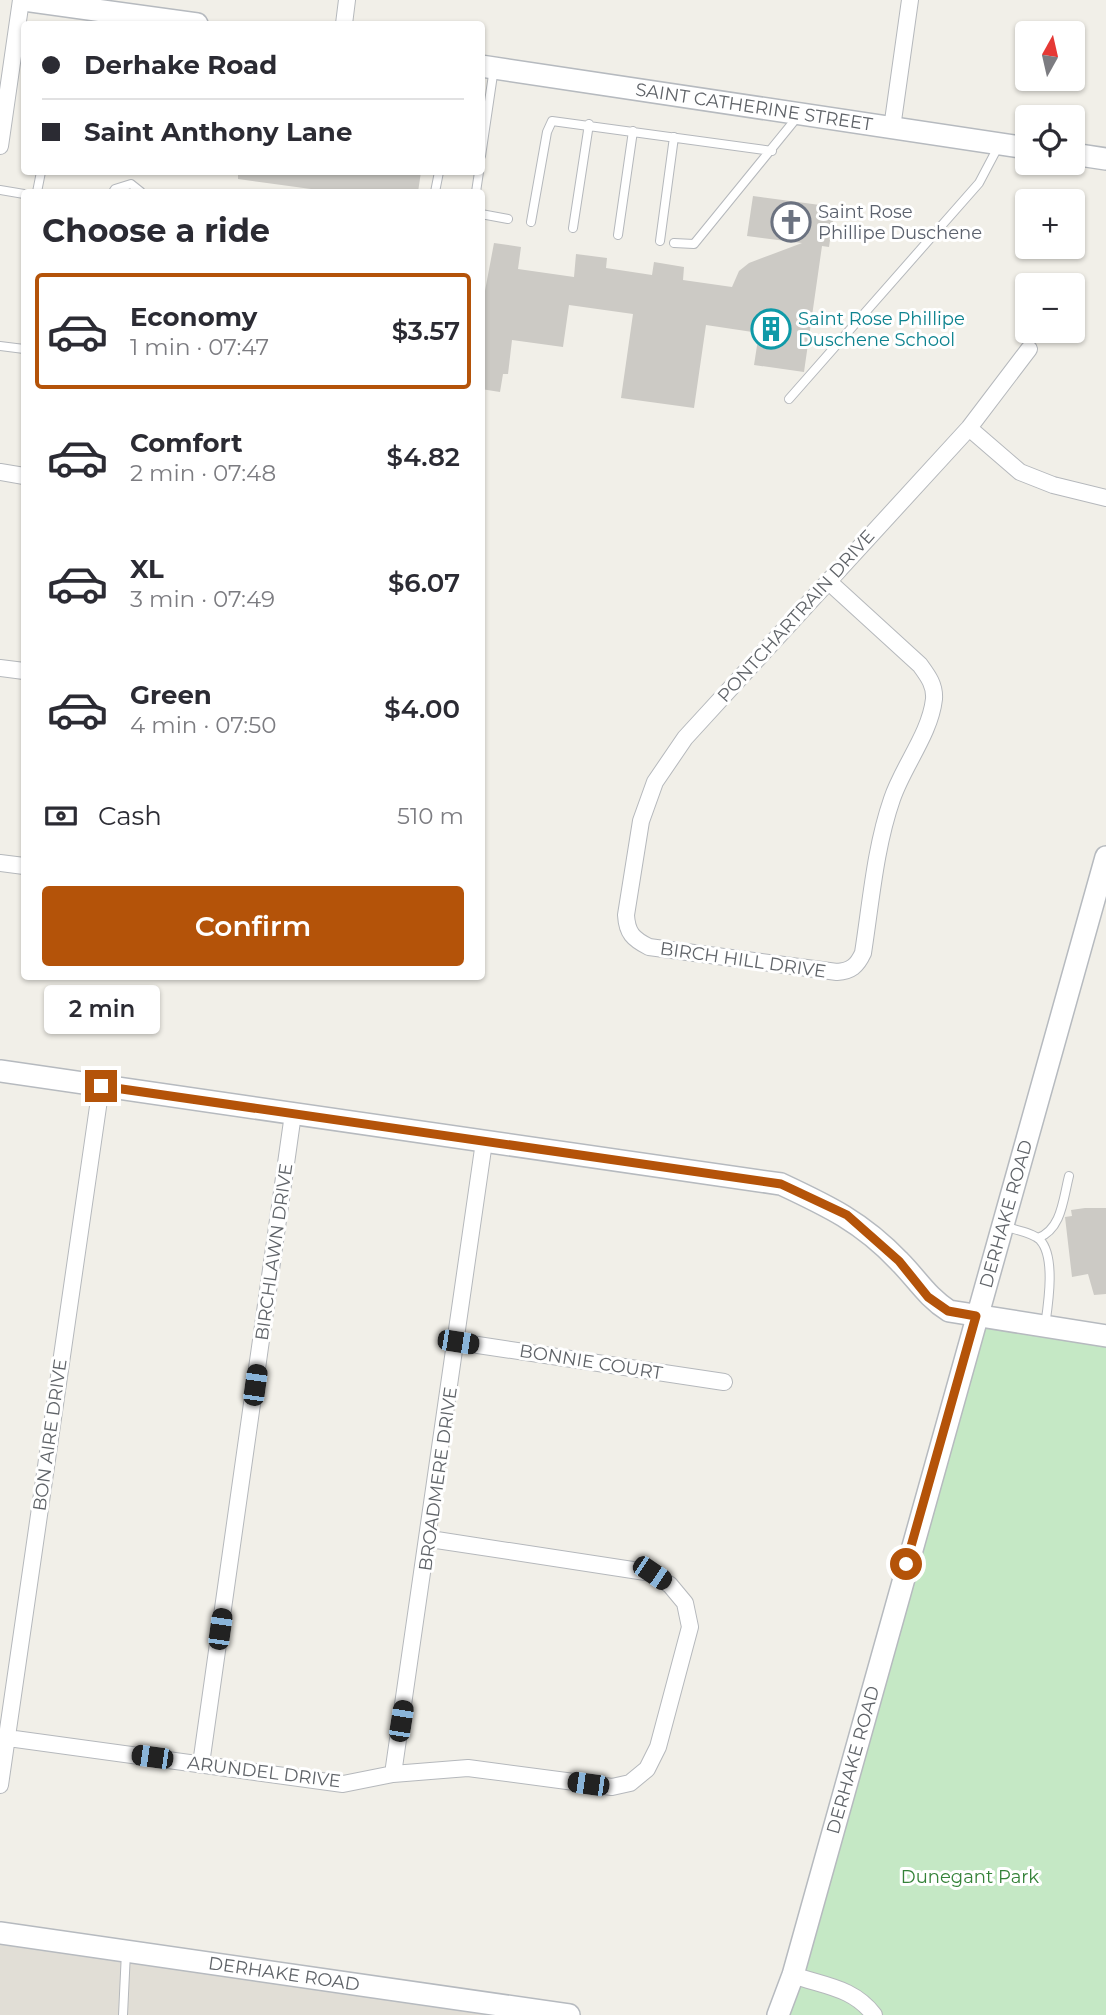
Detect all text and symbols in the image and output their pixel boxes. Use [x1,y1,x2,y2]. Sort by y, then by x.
north arrow [1015,21,1085,91]
map controls [1015,21,1085,343]
text: Derhake Road [84,49,277,81]
street label: SAINT CATHERINE STREET [634,78,875,136]
button: locate [1015,105,1085,175]
text: Saint Anthony Lane [84,116,352,148]
button: + [1015,189,1085,259]
church icon: Saint Rose Phillipe Duschene [770,201,812,243]
place label: Saint Rose Phillipe Duschene [818,201,982,244]
text: Choose a ride [42,211,270,250]
button: − [1015,273,1085,343]
icon: car [46,300,109,363]
text: Economy [130,301,257,333]
building icon: Saint Rose Phillipe Duschene School [750,308,792,350]
place label: Saint Rose Phillipe Duschene School [798,308,965,351]
text: $3.57 [392,315,460,347]
text: 1 min · 07:47 [130,333,269,361]
icon: car [46,426,109,489]
text: Comfort [130,427,242,459]
text: $4.82 [387,441,460,473]
text: 2 min · 07:48 [130,459,276,487]
street label: PONTCHARTRAIN DRIVE [713,525,879,707]
icon: car [46,552,109,615]
text: XL [130,553,164,585]
text: $6.07 [388,567,460,599]
text: 3 min · 07:49 [130,585,275,613]
icon: car [46,678,109,741]
text: Green [130,679,212,711]
text: $4.00 [384,693,460,725]
text: 4 min · 07:50 [130,711,276,739]
icon: cash [42,797,80,835]
text: Cash [98,800,162,832]
text: 510 m [397,802,464,830]
button: Confirm [42,886,464,966]
street label: BIRCH HILL DRIVE [659,937,827,983]
callout: 2 min [43,984,159,1034]
text: 2 min [69,995,135,1023]
route end [85,1070,117,1102]
street label: DERHAKE ROAD [975,1137,1037,1291]
street label: BIRCHLAWN DRIVE [251,1162,297,1342]
car [436,1328,481,1356]
street label: BONNIE COURT [518,1340,665,1384]
street label: BON AIRE DRIVE [28,1357,72,1513]
car [242,1363,269,1407]
street label: BROADMERE DRIVE [414,1386,462,1572]
route start [890,1548,922,1580]
car [629,1553,676,1593]
car [207,1607,234,1651]
street label: DERHAKE ROAD [822,1683,884,1837]
car [388,1699,415,1743]
car [130,1744,175,1770]
street label: ARUNDEL DRIVE [186,1752,342,1792]
car [566,1771,611,1797]
park label: Dunegant Park [901,1866,1039,1888]
street label: DERHAKE ROAD [207,1952,361,1996]

